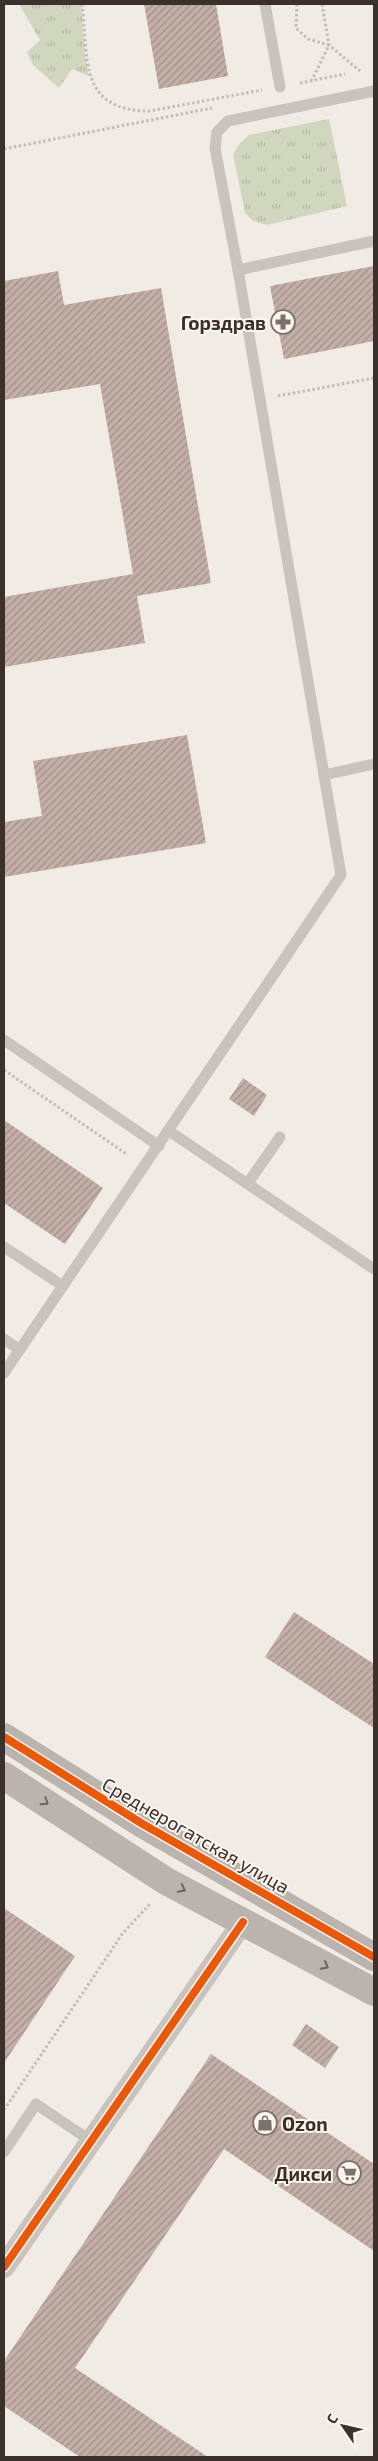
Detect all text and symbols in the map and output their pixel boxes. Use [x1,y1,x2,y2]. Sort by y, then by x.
pharmacy icon: Горздрав [270,309,296,335]
place label: Горздрав [181,311,266,334]
street label: Среднерогатская улица [98,1772,294,1899]
one-way arrow [39,1796,48,1806]
one-way arrow [177,1883,186,1893]
one-way arrow [320,1960,329,1970]
shop icon: Ozon [252,2110,278,2136]
place label: Ozon [282,2112,328,2135]
supermarket icon: Дикси [336,2160,362,2186]
place label: Дикси [274,2162,332,2185]
north arrow [318,2401,368,2451]
text: С [322,2410,341,2427]

